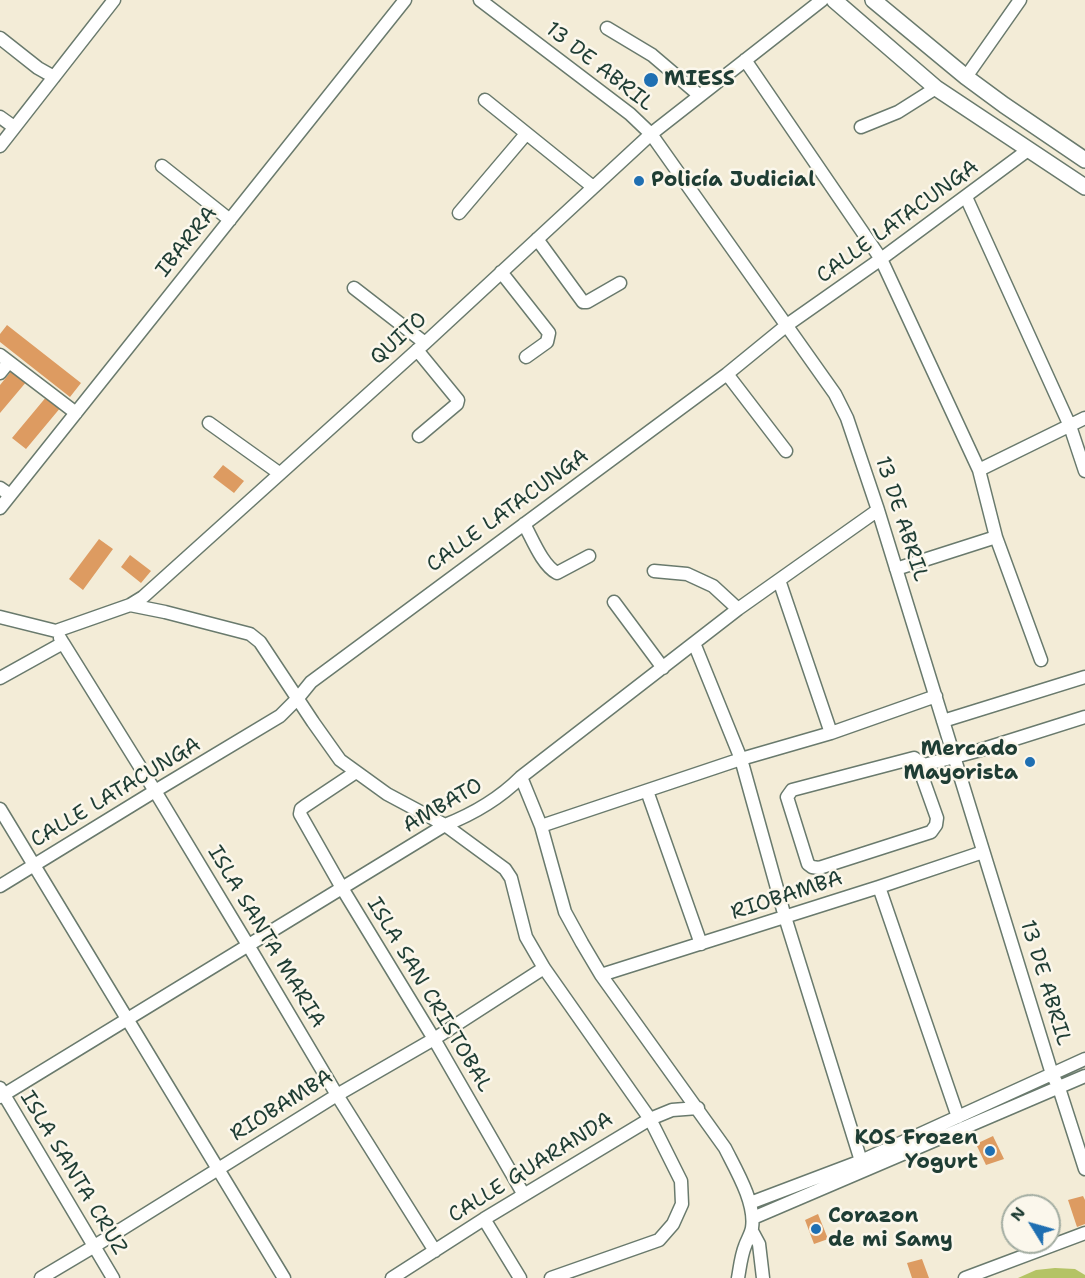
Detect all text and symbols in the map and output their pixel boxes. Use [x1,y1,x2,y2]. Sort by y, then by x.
street label: 13 DE ABRIL [540,17,658,117]
place label: MIESS [664,67,735,93]
marker: MIESS [642,71,660,89]
street label: CALLE LATACUNGA [812,155,984,289]
place label: Policía Judicial [651,168,816,194]
marker: Policía Judicial [632,174,646,188]
street label: IBARRA [151,202,223,282]
street label: QUITO [366,307,432,371]
street label: CALLE LATACUNGA [422,444,594,578]
street label: 13 DE ABRIL [869,453,933,585]
street label: CALLE LATACUNGA [26,732,206,854]
place label: Mercado Mayorista [903,737,1018,787]
marker: Mercado Mayorista [1023,755,1037,769]
street label: AMBATO [399,773,487,839]
street label: ISLA SANTA MARIA [202,841,330,1033]
street label: RIOBAMBA [728,866,846,926]
street label: ISLA SAN CRISTOBAL [361,893,497,1097]
street label: 13 DE ABRIL [1014,917,1076,1049]
street label: RIOBAMBA [226,1065,338,1147]
street label: ISLA SANTA CRUZ [14,1087,132,1259]
street label: CALLE GUARANDA [444,1107,618,1229]
place label: KOS Frozen Yogurt [855,1126,978,1176]
marker: KOS Frozen Yogurt [983,1144,997,1158]
north arrow [1001,1194,1061,1254]
text: N [1006,1203,1030,1225]
place label: Corazon de mi Samy [828,1204,953,1254]
marker: Corazon de mi Samy [809,1222,823,1236]

